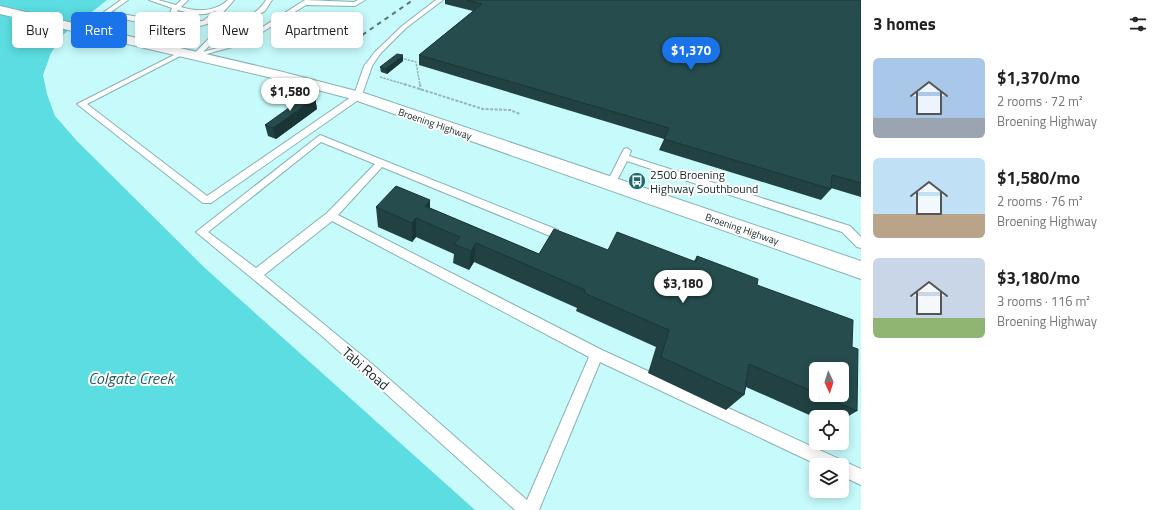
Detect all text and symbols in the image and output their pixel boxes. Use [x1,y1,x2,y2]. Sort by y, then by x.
text: 3 homes [873,11,936,37]
chip: Buy [12,12,63,48]
chip: Rent [71,12,127,48]
chip: Filters [135,12,200,48]
chip: New [208,12,263,48]
chip: Apartment [271,12,363,48]
icon: filters [1127,13,1149,35]
pin: $1,370 [658,37,724,71]
text: $1,370 [671,40,711,60]
text: $1,370/mo [997,65,1080,91]
icon: home [905,74,953,122]
pin: $1,580 [257,78,323,112]
text: $1,580 [270,81,310,101]
text: 2 rooms · 72 m² [997,91,1083,111]
street label: Broening Highway [396,104,474,144]
text: Broening Highway [997,111,1097,131]
place label: 2500 Broening Highway Southbound [650,165,758,198]
text: $1,580/mo [997,165,1080,191]
bus stop icon: 2500 Broening Highway Southbound [627,171,647,191]
icon: home [905,174,953,222]
text: 2 rooms · 76 m² [997,191,1083,211]
street label: Broening Highway [703,209,781,249]
text: Broening Highway [997,211,1097,231]
text: $3,180/mo [997,265,1080,291]
pin: $3,180 [650,270,716,304]
text: $3,180 [663,273,703,293]
icon: home [905,274,953,322]
text: 3 rooms · 116 m² [997,291,1090,311]
text: Broening Highway [997,311,1097,331]
street label: Tabi Road [338,341,394,395]
north arrow [809,362,849,402]
map controls [809,362,849,498]
water label: Colgate Creek [88,366,176,390]
button: locate [809,410,849,450]
button: layers [809,458,849,498]

